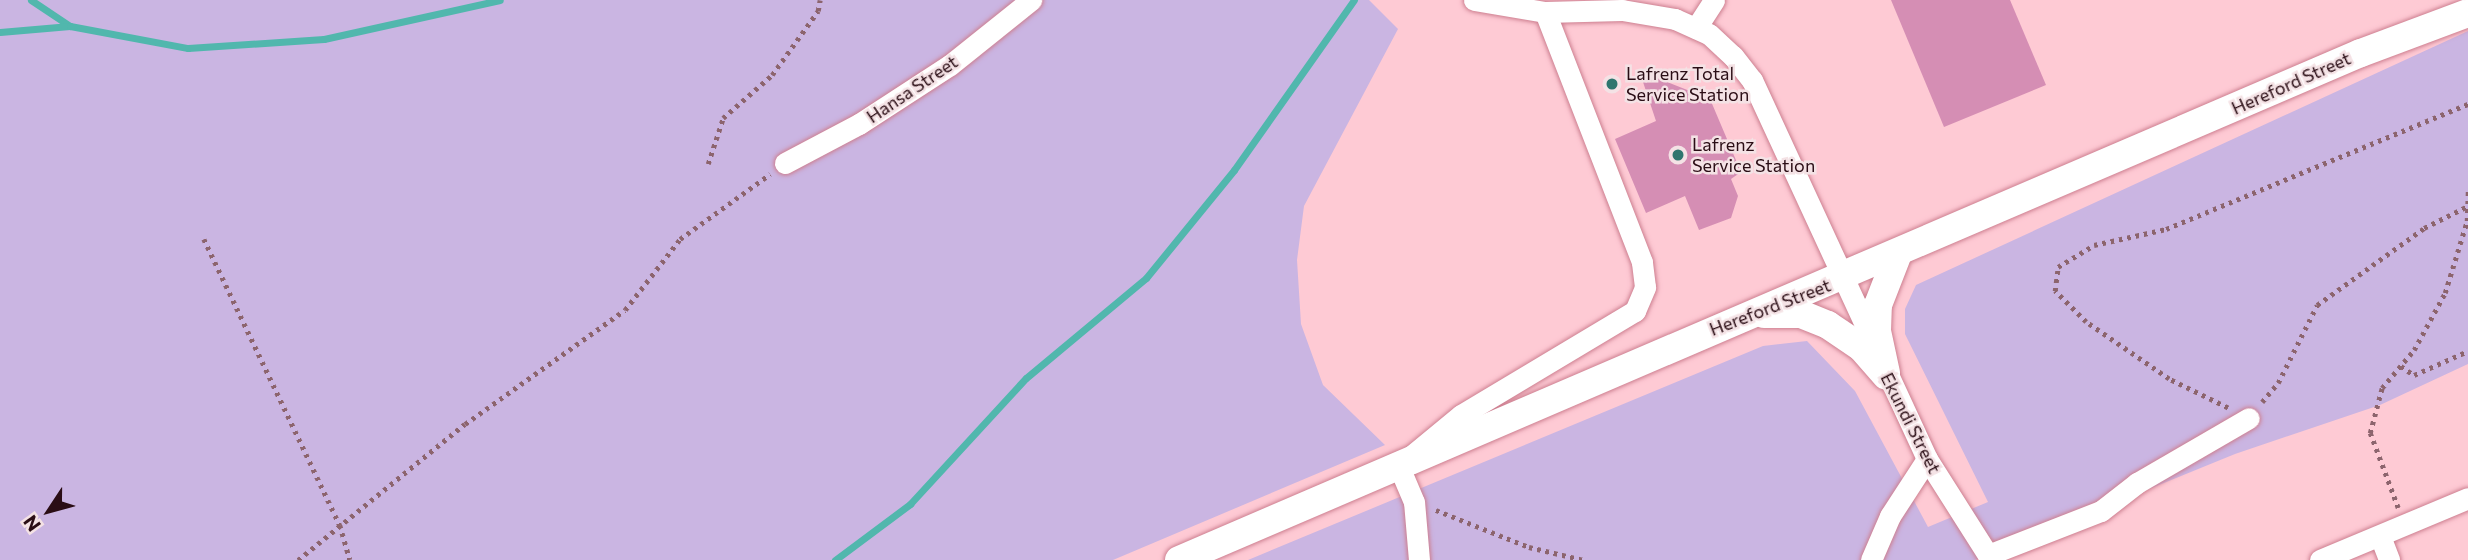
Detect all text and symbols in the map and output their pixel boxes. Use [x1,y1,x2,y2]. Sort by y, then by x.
street label: Hereford Street [2228,47,2354,119]
street label: Hansa Street [862,51,962,127]
place label: Lafrenz Total Service Station [1626,63,1749,106]
marker: Lafrenz Total Service Station [1604,76,1620,92]
place label: Lafrenz Service Station [1692,134,1815,176]
marker: Lafrenz Service Station [1670,147,1686,163]
street label: Hereford Street [1706,274,1834,340]
street label: Ekundi Street [1876,369,1946,477]
north arrow [14,476,84,546]
text: N [18,511,45,536]

